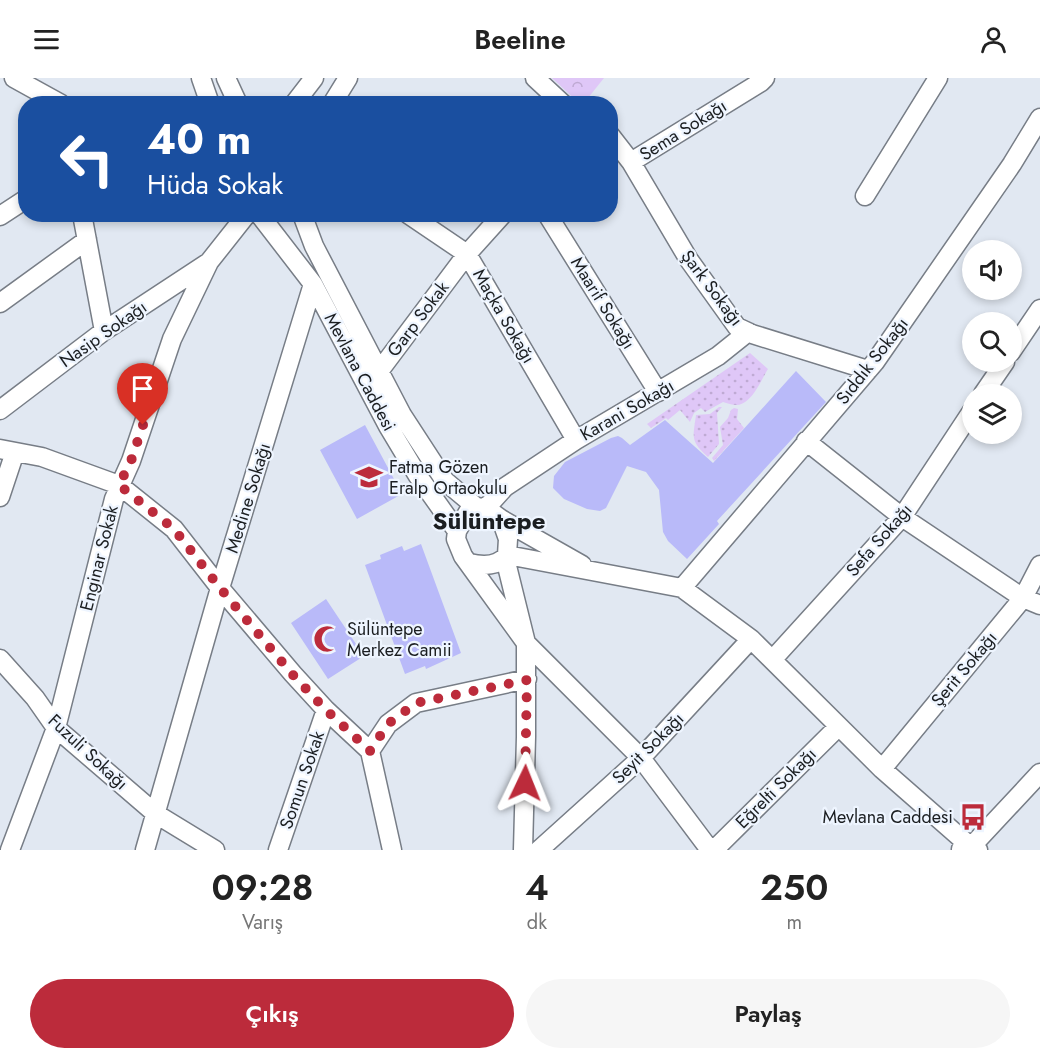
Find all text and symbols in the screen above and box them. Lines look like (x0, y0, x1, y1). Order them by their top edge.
text: Beeline (474, 20, 566, 59)
icon: menu (30, 23, 63, 56)
icon: person (977, 23, 1010, 56)
street label: Sema Sokağı (634, 93, 732, 167)
text: 40 m (147, 109, 251, 170)
icon: left (48, 120, 126, 198)
text: Hüda Sokak (147, 165, 283, 204)
map controls (962, 240, 1022, 444)
button: sound (962, 240, 1022, 300)
street label: Şark Sokağı (675, 245, 749, 331)
street label: Maarif Sokağı (564, 252, 642, 354)
street label: Maçka Sokağı (466, 264, 542, 368)
street label: Garp Sokak (381, 276, 455, 362)
street label: Nasip Sokağı (54, 294, 152, 374)
street label: Mevlana Caddesi (318, 308, 402, 436)
street label: Sıddık Sokağı (830, 312, 914, 410)
button: search (962, 312, 1022, 372)
pin (117, 363, 168, 425)
icon: arrive (126, 372, 159, 405)
street label: Karani Sokağı (575, 373, 679, 447)
button: layers (962, 384, 1022, 444)
street label: Medine Sokağı (219, 440, 277, 556)
place label: Fatma Gözen Eralp Ortaokulu (389, 454, 508, 501)
school or university icon: Fatma Gözen Eralp Ortaokulu (354, 462, 384, 492)
street label: Sefa Sokağı (840, 498, 918, 582)
street label: Enginar Sokak (73, 502, 125, 614)
district label: Sülüntepe (433, 503, 545, 538)
place label: Sülüntepe Merkez Camii (347, 616, 452, 663)
mosque icon: Sülüntepe Merkez Camii (312, 624, 342, 654)
street label: Şerit Sokağı (925, 626, 1003, 712)
street label: Seyit Sokağı (606, 706, 690, 790)
street label: Fuzuli Sokağı (42, 708, 134, 796)
street label: Somun Sokak (273, 727, 331, 833)
street label: Eğrelti Sokağı (730, 742, 822, 834)
position arrow (493, 751, 557, 815)
bus stop icon: Mevlana Caddesi (958, 802, 988, 832)
place label: Mevlana Caddesi (822, 804, 953, 830)
text: 09:28 (212, 861, 313, 913)
text: 4 (525, 861, 549, 913)
text: 250 (760, 861, 828, 913)
text: Varış (242, 908, 283, 937)
text: dk (527, 908, 547, 937)
text: m (787, 908, 802, 937)
button: Çıkış (30, 979, 514, 1048)
button: Paylaş (526, 979, 1010, 1048)

